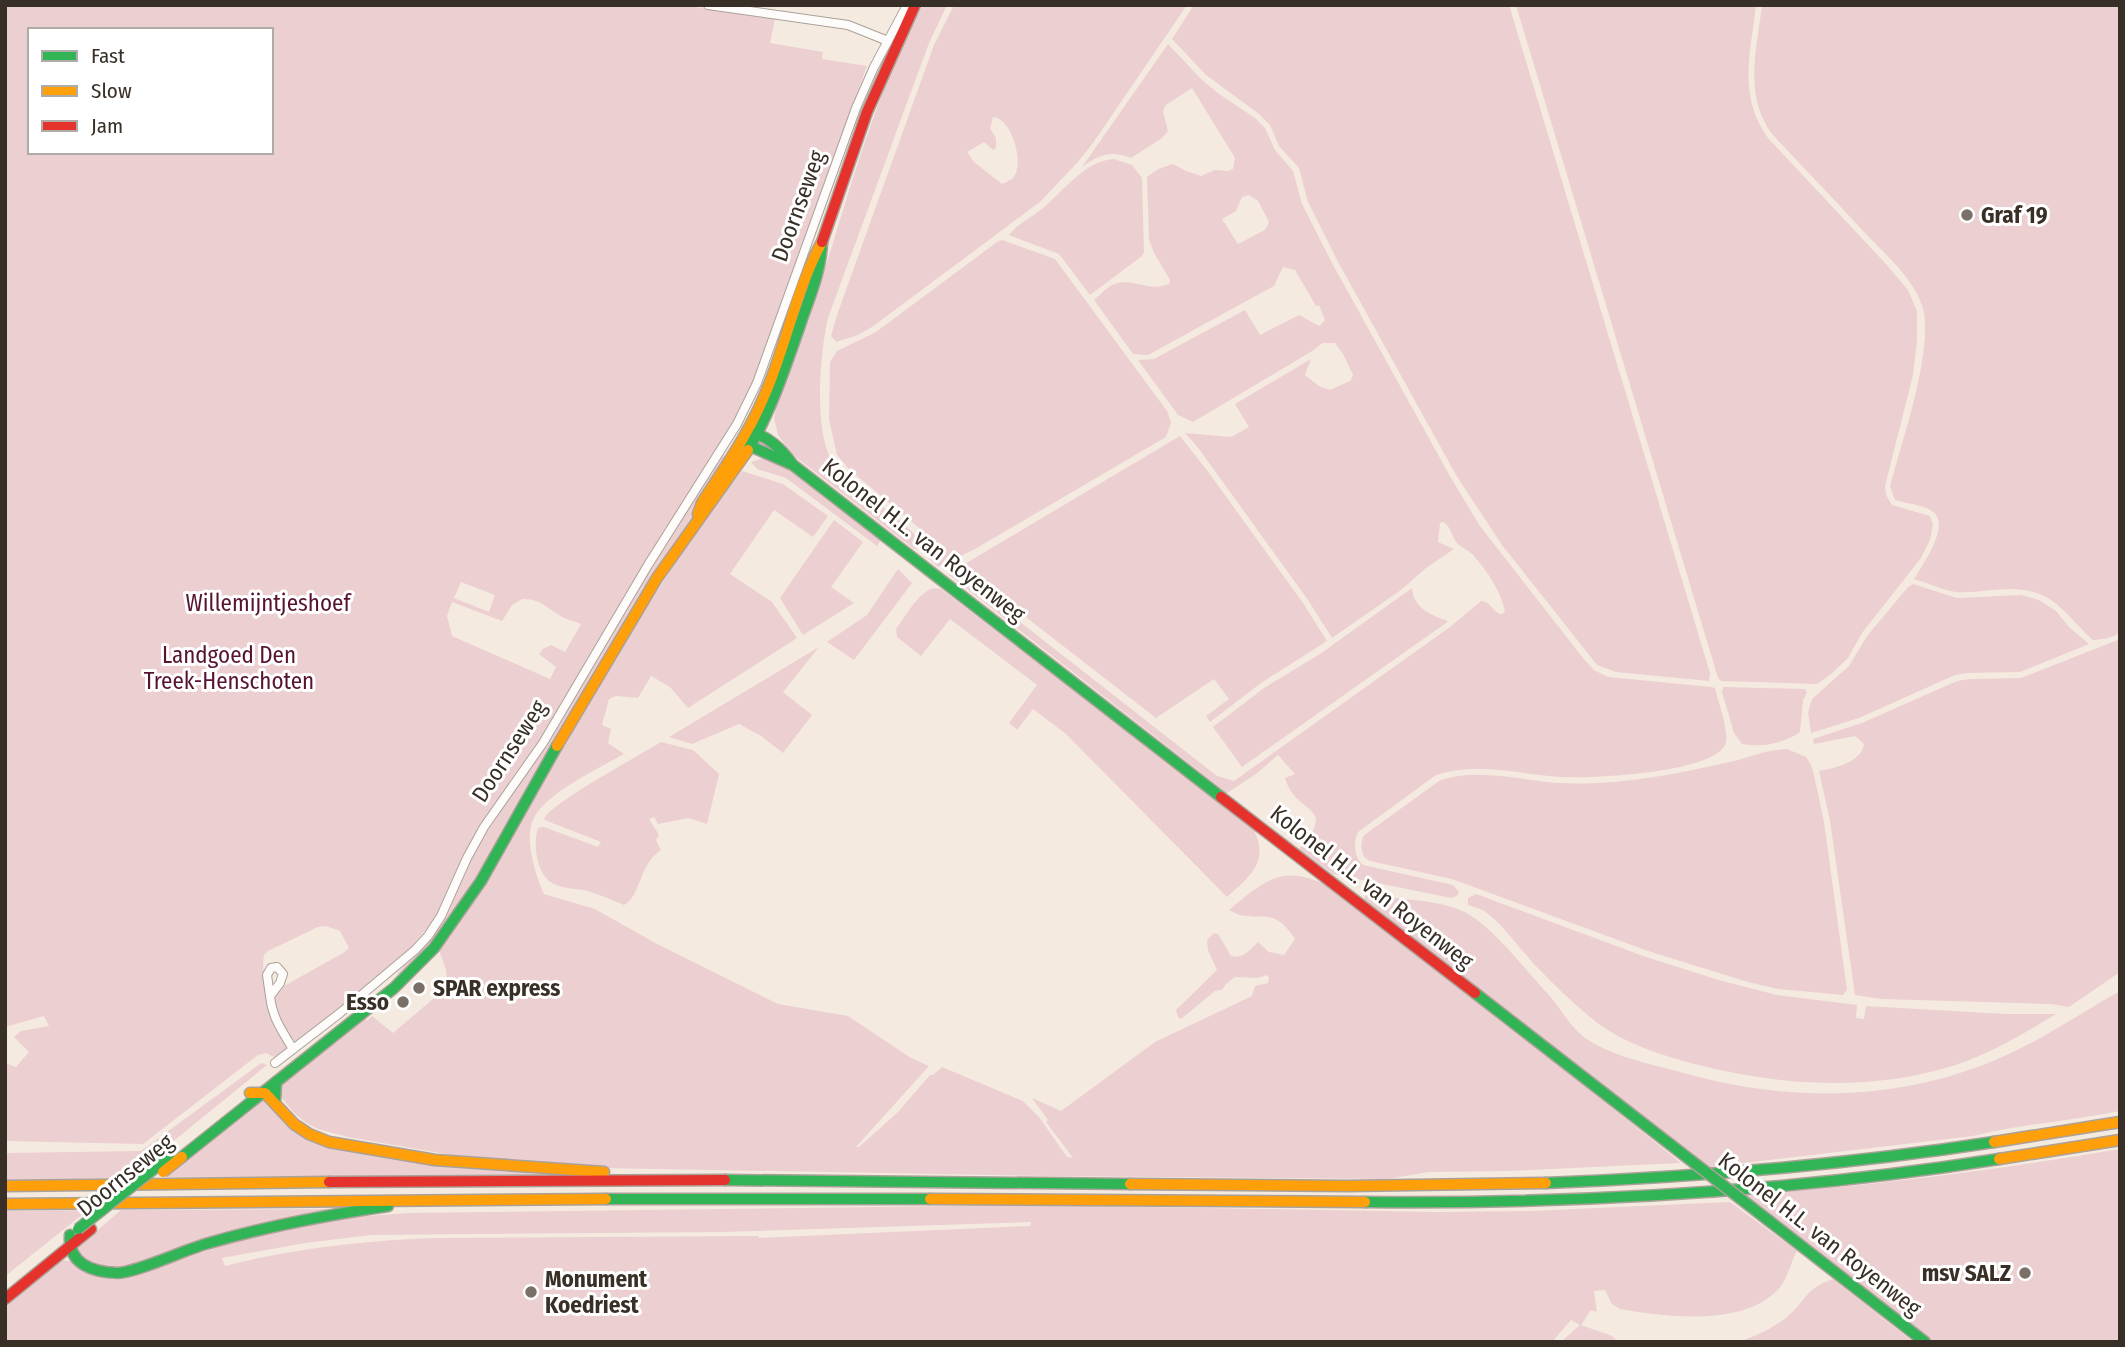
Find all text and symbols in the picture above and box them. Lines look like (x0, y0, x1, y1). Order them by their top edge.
legend (28, 28, 273, 154)
text: Fast (91, 43, 125, 69)
text: Slow (91, 78, 132, 104)
text: Jam (91, 113, 123, 139)
street label: Doornseweg (765, 146, 831, 265)
place label: Graf 19 (1981, 201, 2048, 229)
marker: Graf 19 (1959, 207, 1975, 223)
street label: Kolonel H.L. van Royenweg (817, 452, 1031, 628)
park label: Willemijntjeshoef (186, 589, 352, 617)
park label: Landgoed Den Treek-Henschoten (144, 641, 314, 695)
street label: Doornseweg (466, 695, 552, 807)
street label: Kolonel H.L. van Royenweg (1265, 799, 1479, 975)
place label: SPAR express (433, 974, 560, 1002)
marker: SPAR express (411, 980, 427, 996)
place label: Esso (346, 988, 389, 1016)
marker: Esso (395, 994, 411, 1010)
street label: Doornseweg (71, 1127, 179, 1222)
street label: Kolonel H.L. van Royenweg (1713, 1146, 1927, 1322)
place label: msv SALZ (1922, 1259, 2011, 1287)
place label: Monument Koedriest (545, 1265, 648, 1319)
marker: msv SALZ (2017, 1265, 2033, 1281)
marker: Monument Koedriest (523, 1284, 539, 1300)

